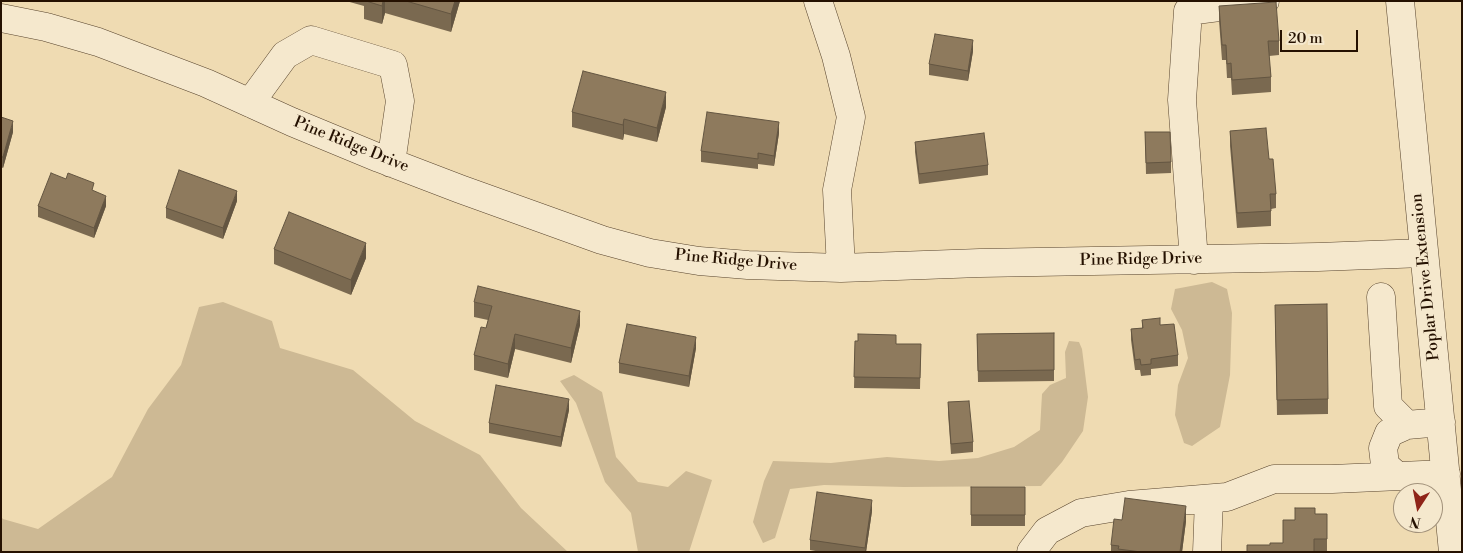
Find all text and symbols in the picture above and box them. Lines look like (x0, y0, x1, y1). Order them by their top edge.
scale bar (1283, 20, 1360, 52)
text: 20 m (1288, 29, 1323, 48)
street label: Pine Ridge Drive (290, 113, 412, 177)
street label: Poplar Drive Extension (1408, 192, 1444, 362)
street label: Pine Ridge Drive (674, 246, 798, 276)
street label: Pine Ridge Drive (1079, 249, 1203, 271)
north arrow (1393, 483, 1443, 533)
text: N (1408, 512, 1422, 532)

